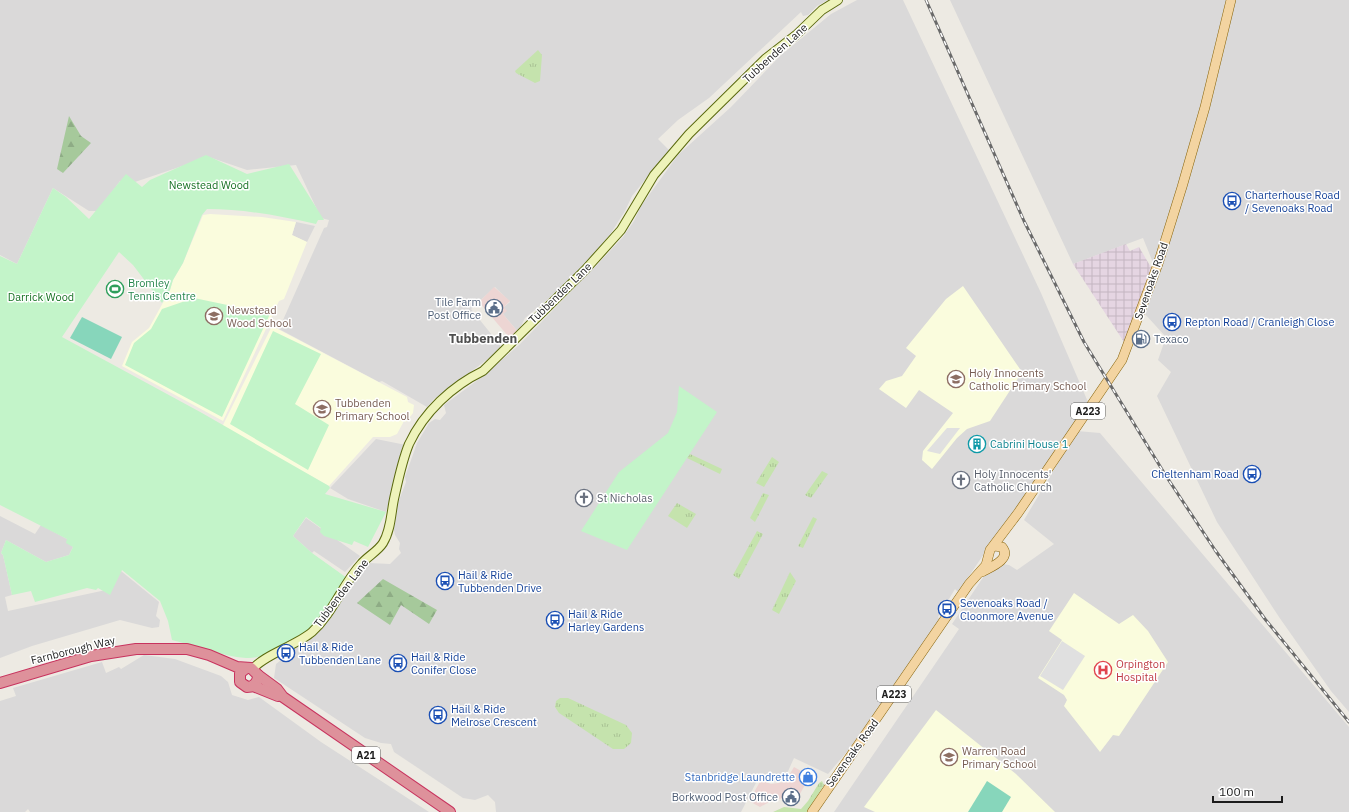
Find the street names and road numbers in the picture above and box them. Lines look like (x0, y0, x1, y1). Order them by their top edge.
street label: Tubbenden Lane (740, 20, 810, 86)
street label: Sevenoaks Road (1131, 240, 1171, 322)
street label: Tubbenden Lane (526, 259, 594, 327)
road number: A223 (1071, 403, 1105, 419)
street label: Tubbenden Lane (311, 556, 371, 630)
street label: Farnborough Way (29, 633, 117, 667)
road number: A223 (877, 686, 911, 702)
street label: Sevenoaks Road (823, 716, 881, 790)
road number: A21 (352, 747, 380, 763)

